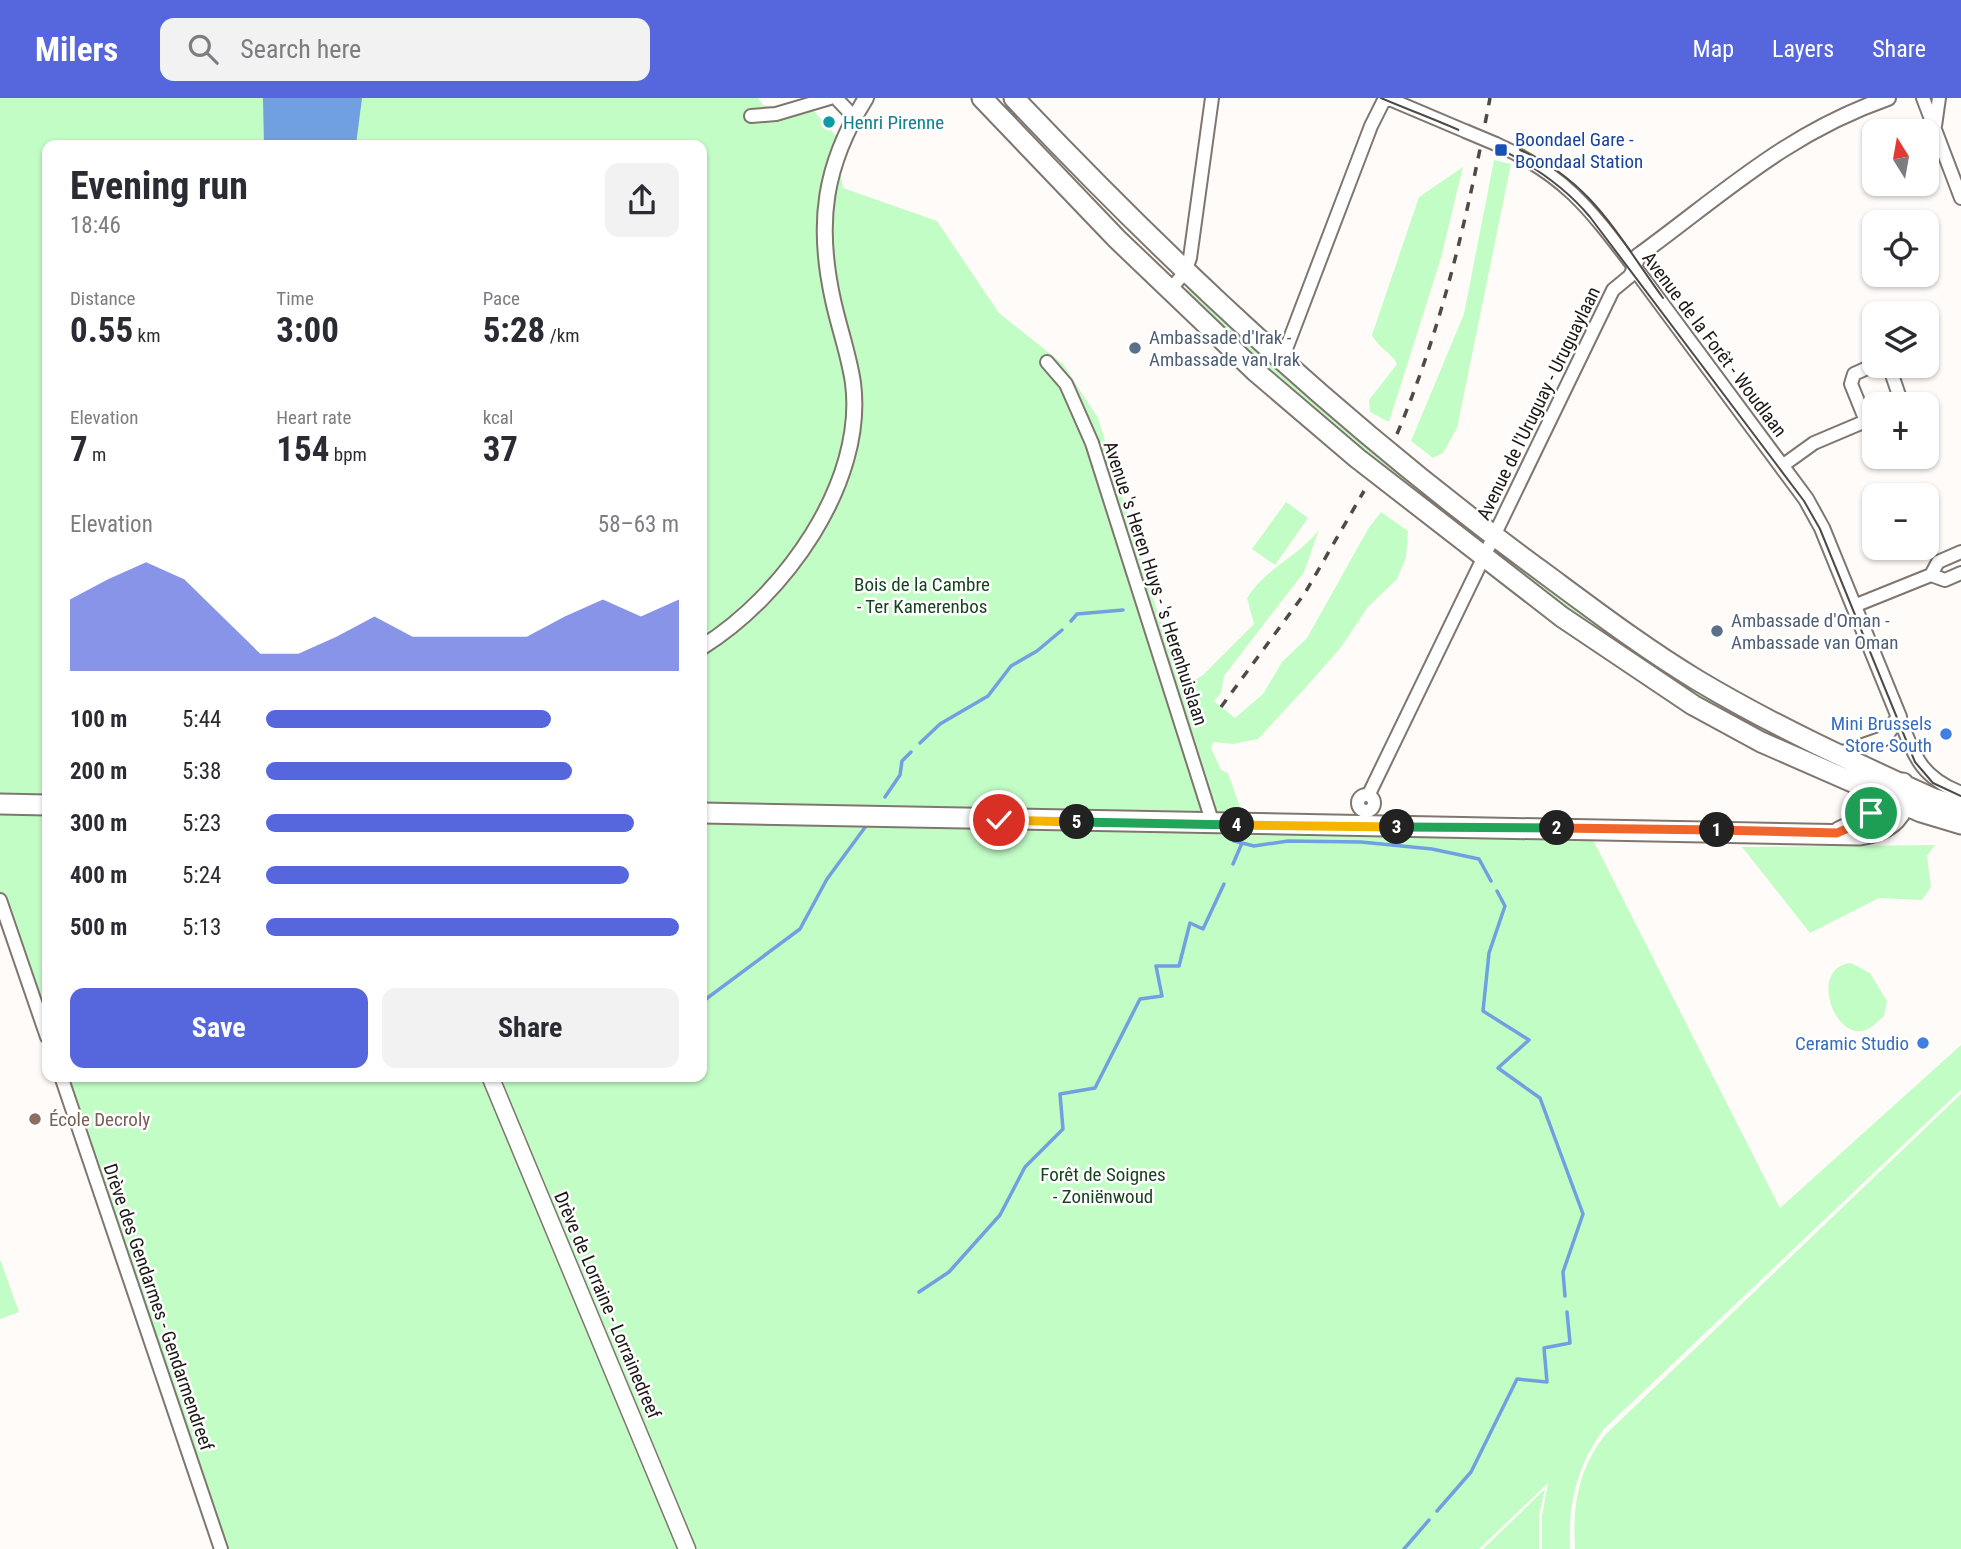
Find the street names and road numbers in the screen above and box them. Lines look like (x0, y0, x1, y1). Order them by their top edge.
street label: Avenue de la Forêt - Woudlaan (1637, 247, 1792, 441)
street label: Avenue de l'Uruguay - Uruguaylaan (1472, 283, 1605, 524)
street label: Avenue 's Heren Huys - 's Herenhuislaan (1099, 438, 1212, 728)
street label: Drève des Gendarmes - Gendarmendreef (99, 1161, 219, 1454)
street label: Drève de Lorraine - Lorrainedreef (549, 1188, 666, 1422)

